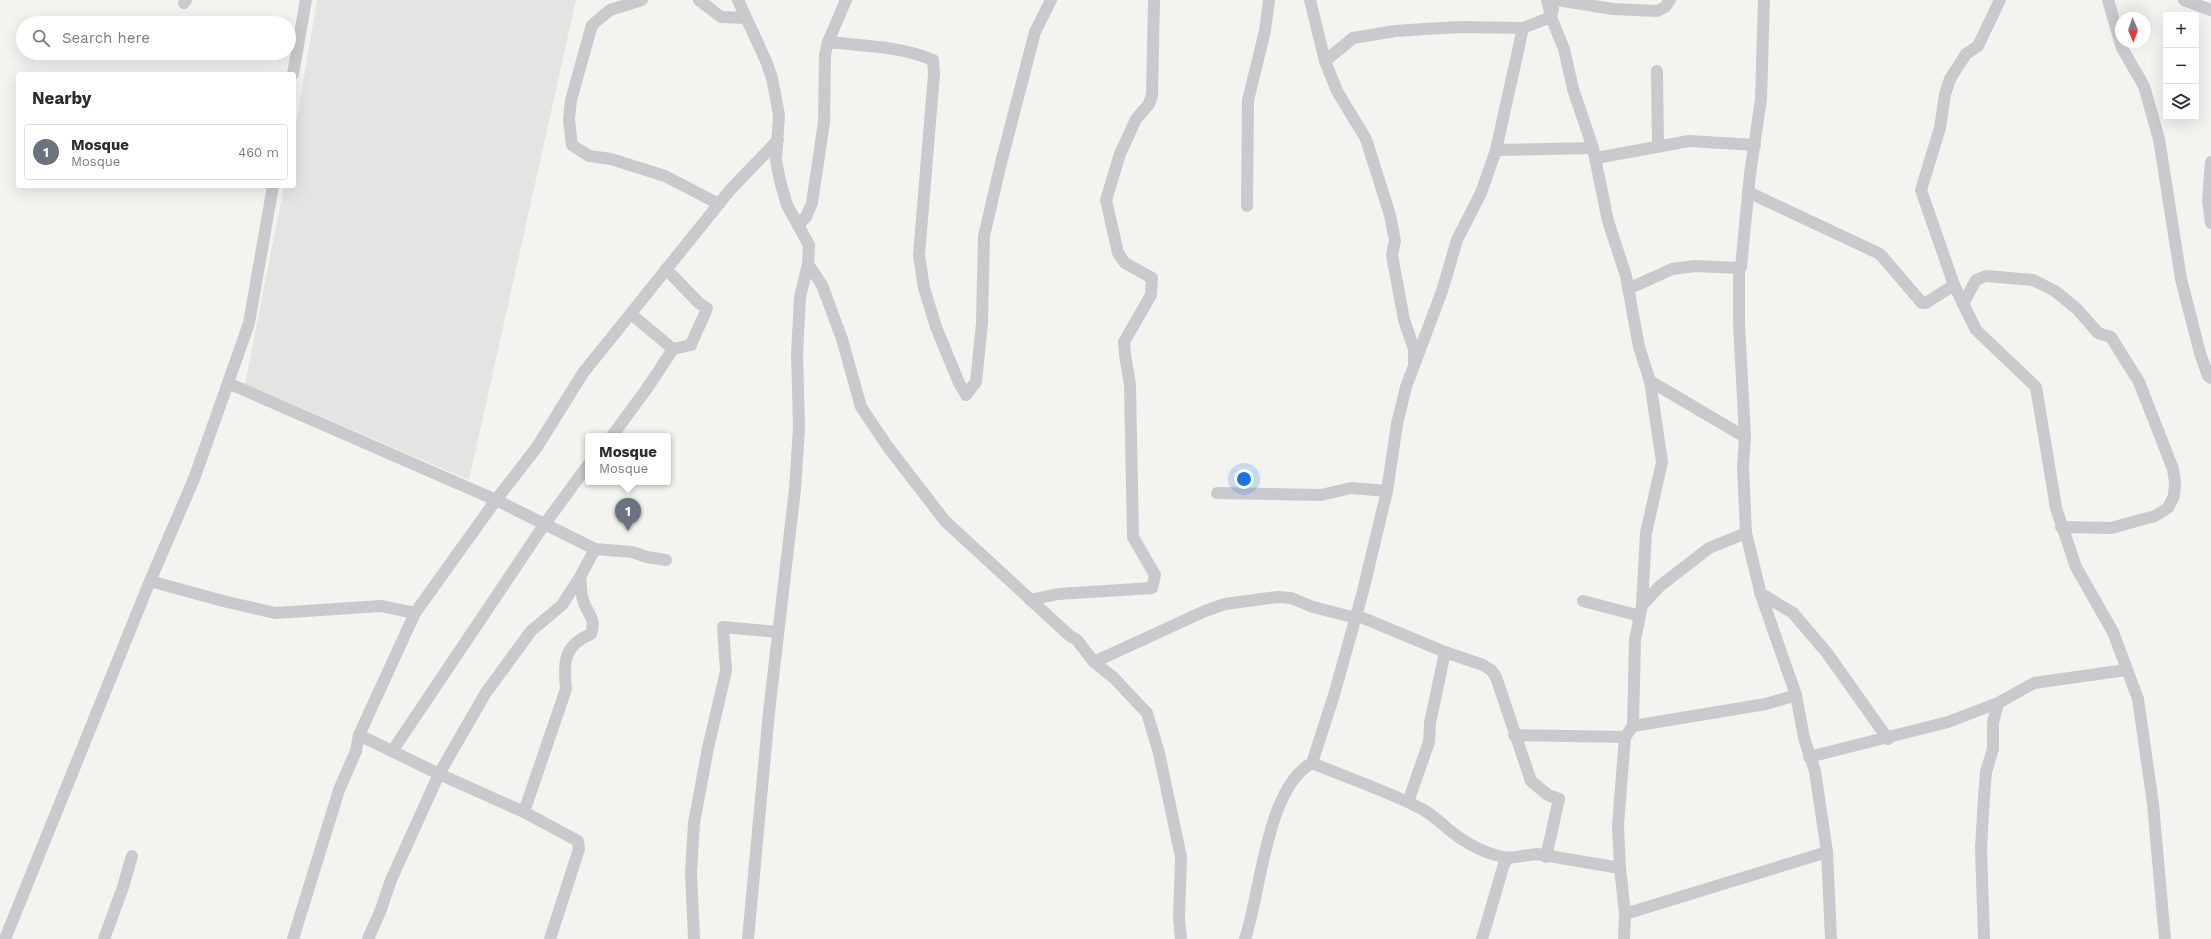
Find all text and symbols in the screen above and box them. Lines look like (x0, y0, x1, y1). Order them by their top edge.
north arrow (2115, 12, 2151, 48)
map controls (2163, 12, 2199, 120)
button: + (2163, 12, 2199, 48)
search box (16, 16, 296, 60)
icon: search (30, 27, 52, 49)
text: Search here (62, 29, 150, 47)
button: − (2163, 48, 2199, 84)
button: layers (2163, 84, 2199, 120)
text: Nearby (32, 88, 91, 108)
text: Mosque (71, 136, 129, 154)
text: 1 (43, 145, 49, 160)
text: 460 m (238, 145, 279, 160)
text: Mosque (71, 154, 120, 169)
popup (585, 433, 671, 485)
text: Mosque (599, 443, 657, 461)
text: Mosque (599, 461, 648, 476)
your location (1234, 469, 1254, 489)
pin: 1 (615, 498, 641, 531)

